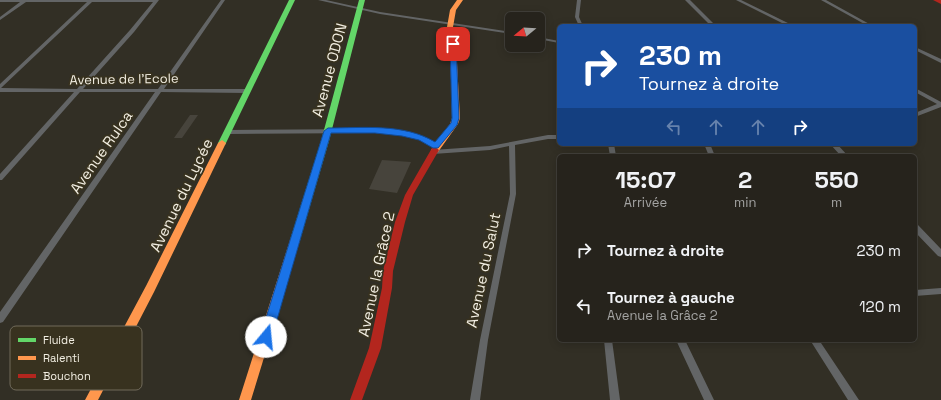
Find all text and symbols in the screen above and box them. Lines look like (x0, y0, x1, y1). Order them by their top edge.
north arrow (505, 12, 545, 52)
map controls (505, 12, 545, 52)
street label: Avenue ODON (307, 21, 351, 119)
pin (436, 27, 470, 61)
icon: arrive (442, 33, 464, 55)
text: 230 m (639, 37, 722, 73)
icon: right (573, 40, 625, 92)
street label: Avenue de l'Ecole (69, 70, 179, 88)
text: Tournez à droite (639, 72, 779, 95)
street label: Avenue Rulca (65, 107, 137, 197)
icon: left (663, 116, 685, 138)
icon: ahead (705, 116, 727, 138)
icon: ahead (747, 116, 769, 138)
icon: right (789, 116, 811, 138)
street label: Avenue du Lycée (145, 135, 217, 255)
text: 15:07 (615, 164, 676, 195)
text: 2 (738, 164, 752, 195)
text: 550 (815, 164, 859, 195)
text: Arrivée (624, 194, 667, 211)
text: min (734, 194, 756, 211)
text: m (831, 194, 842, 211)
street label: Avenue la Grâce 2 (353, 210, 399, 338)
street label: Avenue du Salut (462, 211, 504, 329)
icon: right (573, 239, 595, 261)
text: Tournez à droite (607, 241, 724, 260)
text: 230 m (857, 241, 901, 260)
text: Tournez à gauche (607, 288, 735, 307)
icon: left (573, 295, 595, 317)
text: 120 m (859, 297, 901, 316)
text: Avenue la Grâce 2 (607, 307, 717, 324)
position arrow (245, 316, 287, 358)
legend (10, 326, 142, 390)
text: Fluide (43, 333, 75, 347)
text: Ralenti (43, 351, 80, 365)
text: Bouchon (43, 369, 91, 383)

